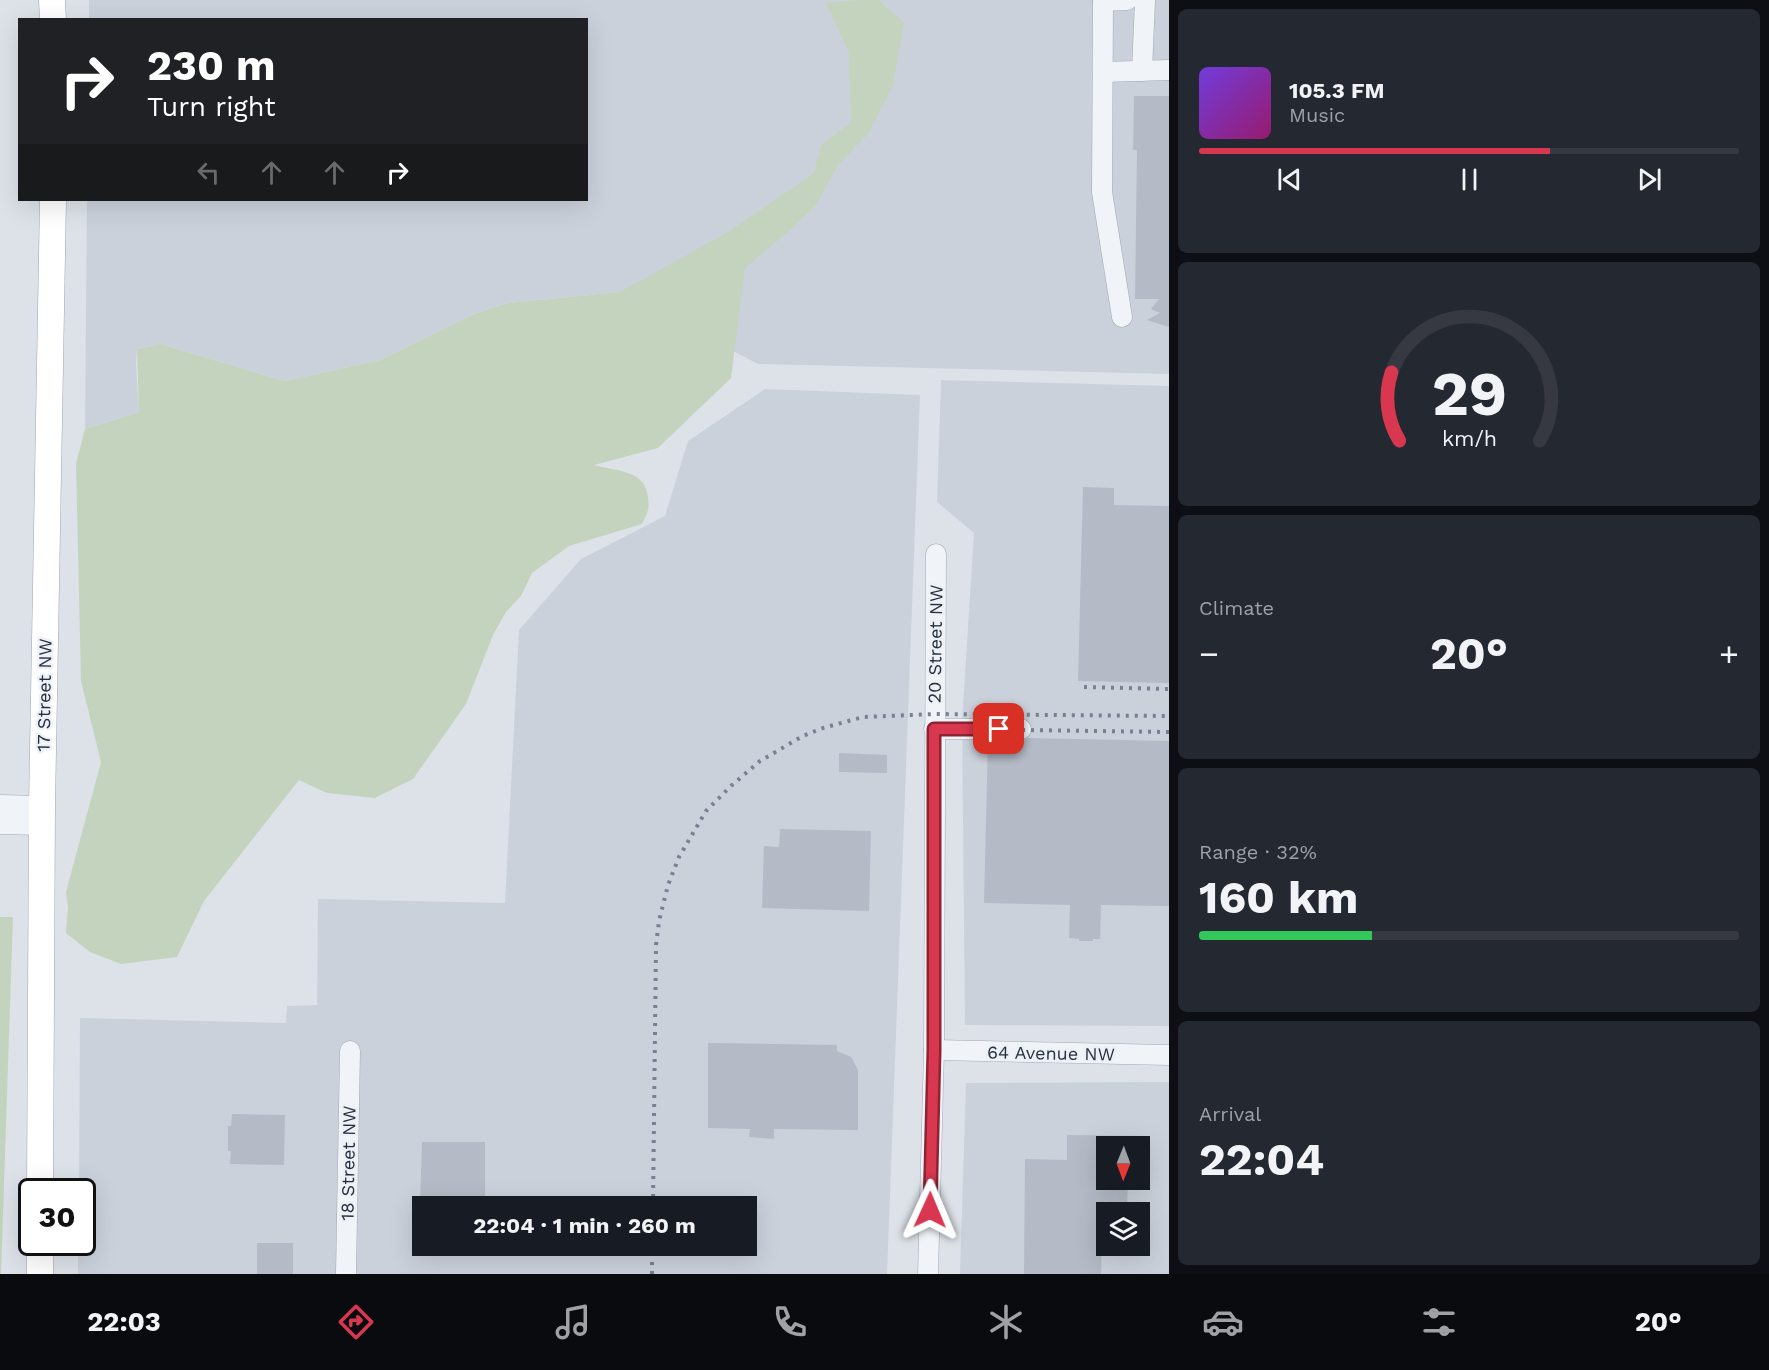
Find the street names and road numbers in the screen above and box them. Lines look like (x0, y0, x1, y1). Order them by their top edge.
street label: 20 Street NW (923, 584, 947, 704)
street label: 17 Street NW (33, 638, 55, 752)
street label: 64 Avenue NW (987, 1041, 1115, 1065)
street label: 18 Street NW (336, 1105, 360, 1221)

